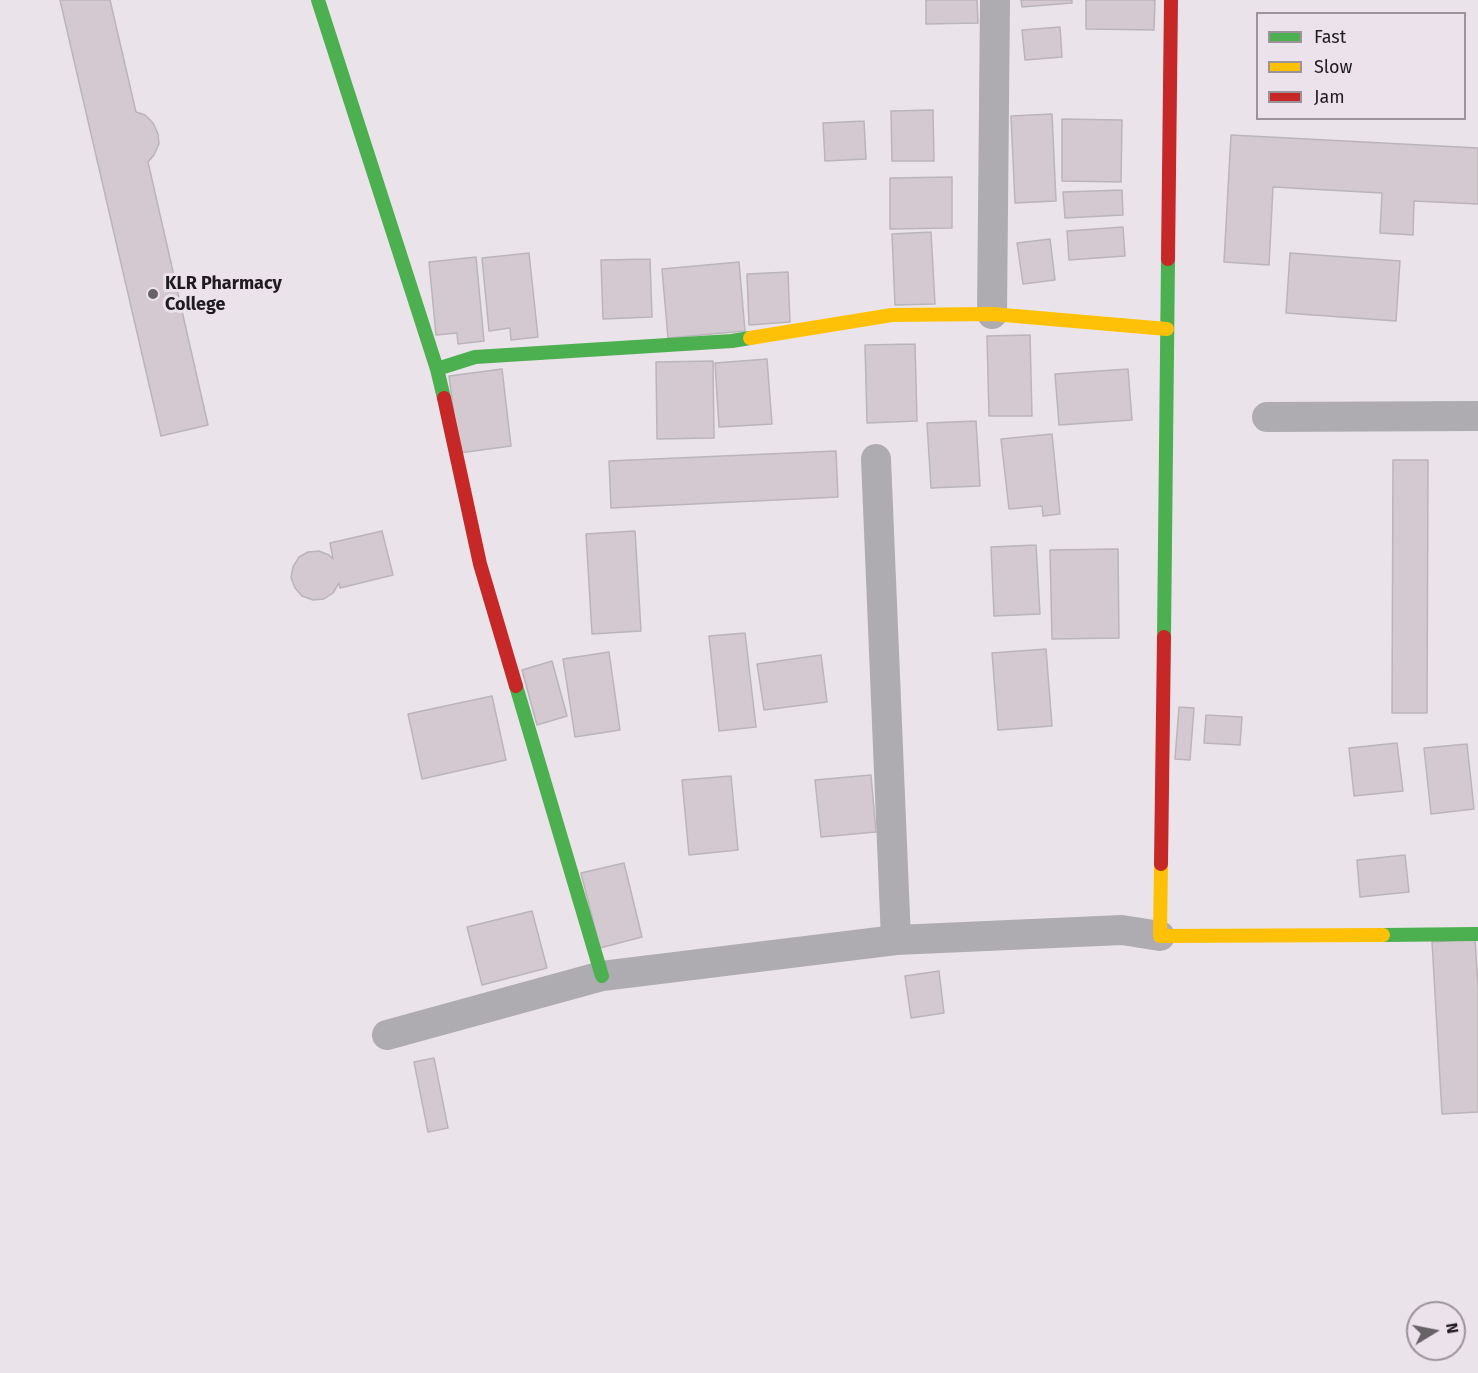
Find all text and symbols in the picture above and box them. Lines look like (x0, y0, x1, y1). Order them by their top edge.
legend (1256, 12, 1466, 120)
text: Fast (1314, 26, 1346, 48)
text: Slow (1314, 56, 1352, 78)
text: Jam (1314, 86, 1345, 108)
place label: KLR Pharmacy College (165, 273, 282, 316)
marker: KLR Pharmacy College (146, 287, 160, 301)
north arrow (1406, 1301, 1466, 1361)
text: N (1442, 1321, 1463, 1335)

